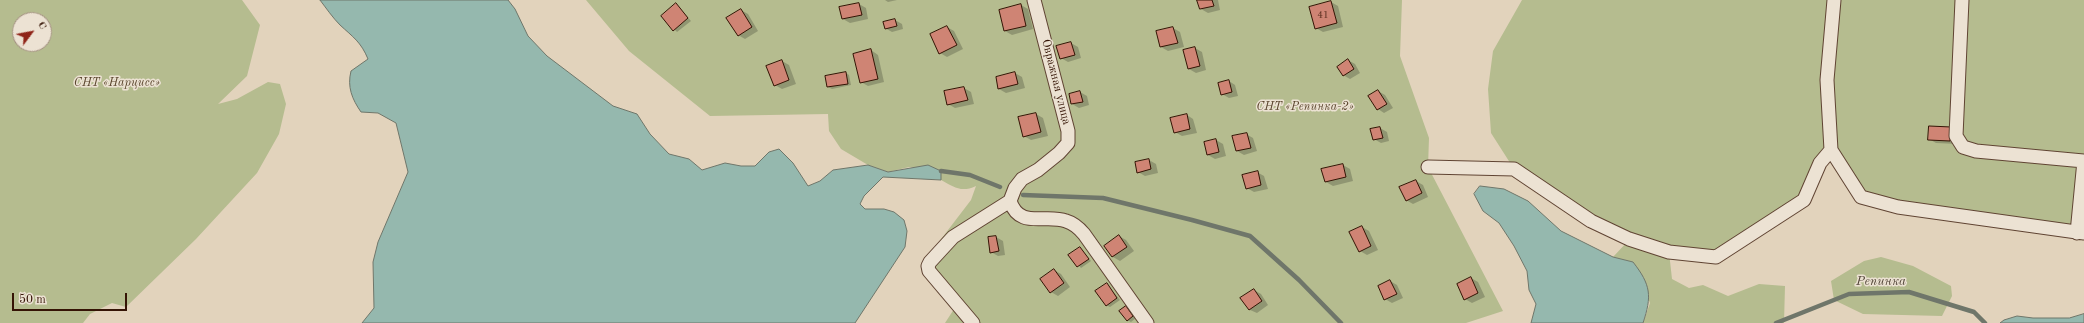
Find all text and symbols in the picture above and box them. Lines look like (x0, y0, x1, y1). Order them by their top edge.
house number: 41 (1317, 9, 1329, 21)
north arrow (12, 12, 52, 52)
text: С (35, 20, 48, 32)
street label: Овражная улица (1038, 38, 1074, 126)
park label: СНТ «Нарцисс» (74, 76, 160, 90)
park label: СНТ «Репинка-2» (1256, 100, 1354, 114)
water label: Репинка (1856, 274, 1906, 290)
scale bar (14, 285, 129, 311)
text: 50 m (19, 294, 46, 306)

